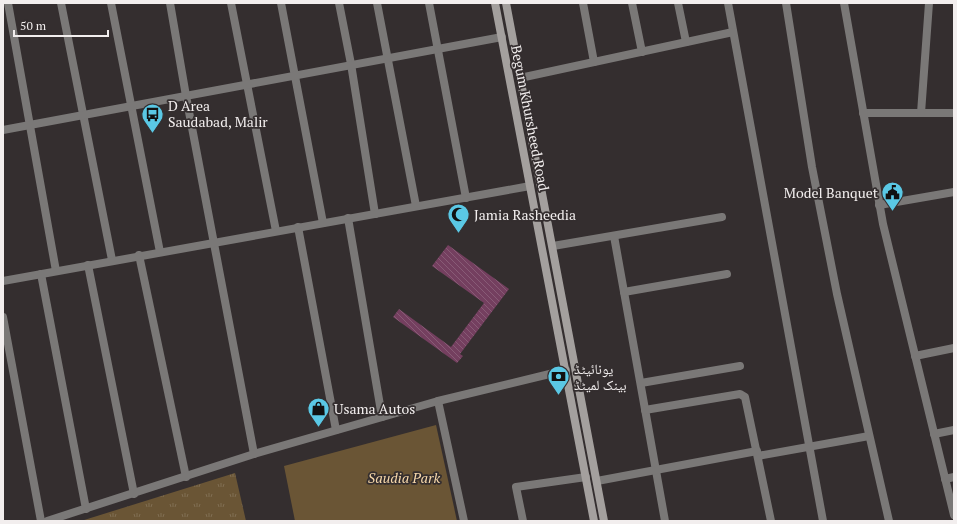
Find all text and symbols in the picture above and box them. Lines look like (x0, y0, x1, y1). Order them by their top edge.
scale bar (14, 12, 108, 38)
text: 50 m (20, 18, 47, 33)
street label: Begum Khursheed Road (507, 43, 554, 193)
place label: D Area Saudabad, Malir (168, 96, 268, 131)
bus stop icon: D Area Saudabad, Malir (140, 101, 166, 134)
public building icon: Model Banquet (880, 180, 906, 213)
place label: Model Banquet (784, 183, 879, 202)
mosque icon: Jamia Rasheedia (446, 202, 472, 235)
place label: Jamia Rasheedia (474, 205, 576, 224)
place label: یونائیٹڈ بینک لمیٹڈ (574, 359, 627, 394)
bank icon: یونائیٹڈ بینک لمیٹڈ (545, 364, 571, 397)
shop icon: Usama Autos (305, 396, 331, 429)
place label: Usama Autos (334, 399, 415, 418)
park label: Saudia Park (368, 468, 440, 487)

